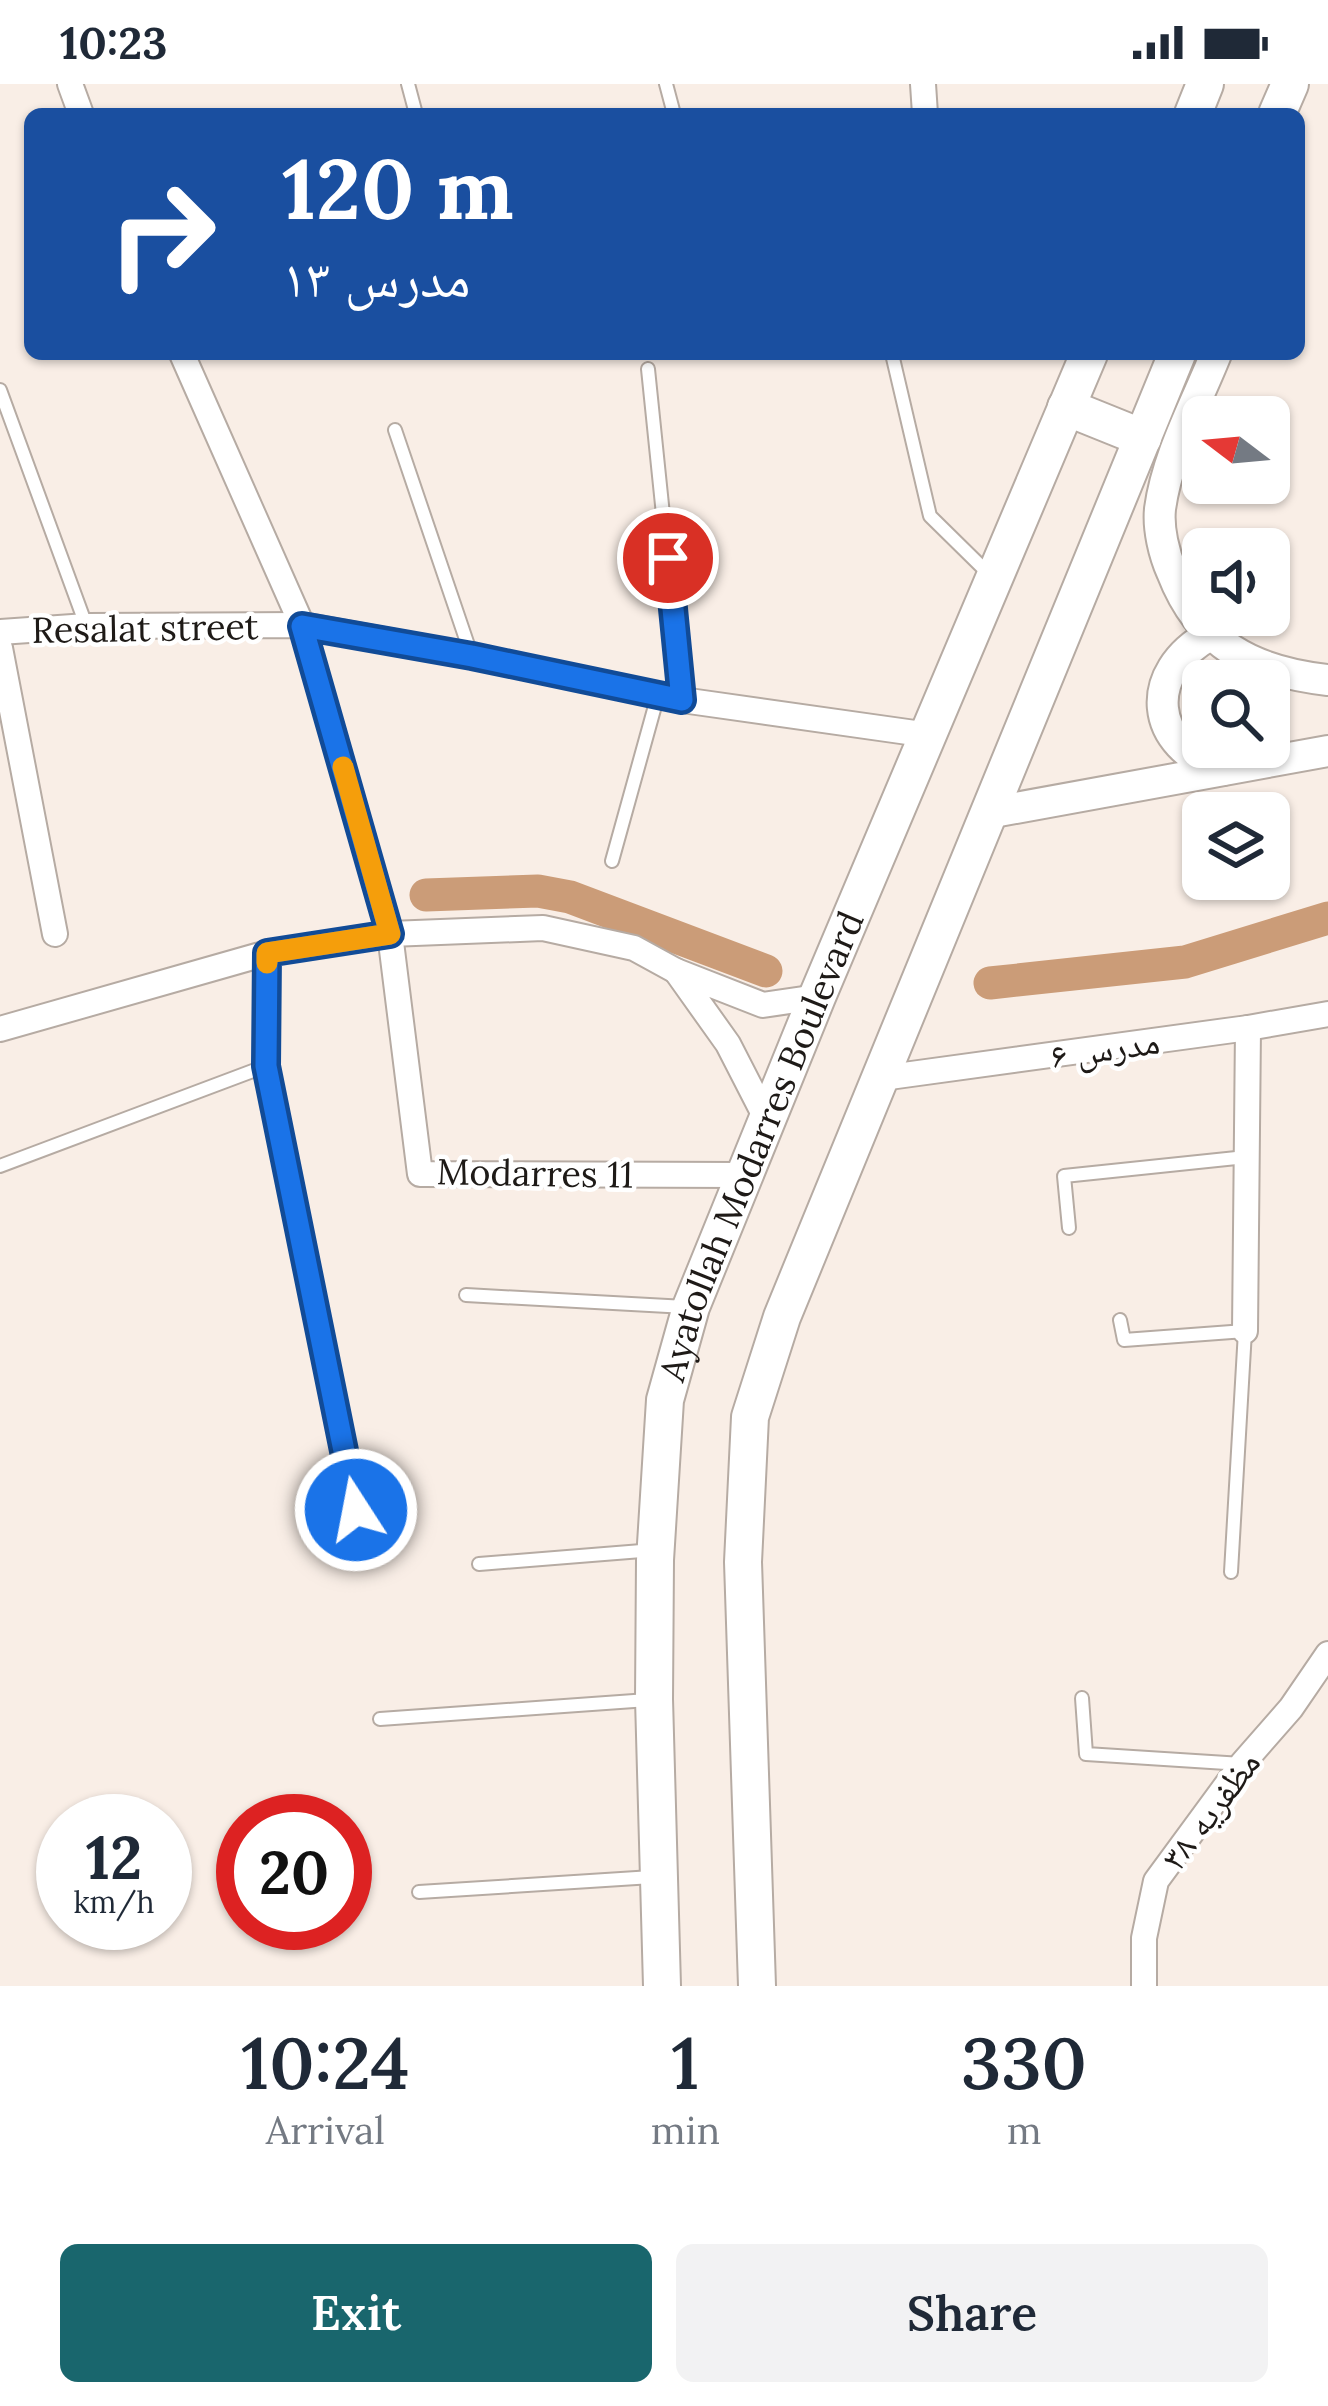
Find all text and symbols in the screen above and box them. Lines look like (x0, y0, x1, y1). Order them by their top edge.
text: 10:23 (60, 14, 167, 71)
text: 120 m (282, 134, 514, 242)
icon: right (84, 156, 240, 312)
text: مدرس ۱۳ (282, 243, 470, 312)
north arrow (1182, 396, 1290, 504)
map controls (1182, 396, 1290, 900)
pin (617, 507, 719, 609)
icon: arrive (635, 525, 701, 591)
button: sound (1182, 528, 1290, 636)
street label: Resalat street (31, 603, 259, 653)
button: search (1182, 660, 1290, 768)
button: layers (1182, 792, 1290, 900)
street label: Ayatollah Modarres Boulevard (648, 904, 874, 1387)
street label: مدرس ۶ (1048, 1018, 1162, 1078)
street label: Modarres 11 (436, 1148, 634, 1198)
position arrow (293, 1447, 419, 1573)
street label: مظفریه ۳۸ (1150, 1741, 1270, 1879)
speed limit sign: 20 (216, 1794, 372, 1950)
text: 12 (86, 1819, 142, 1895)
text: km/h (73, 1883, 155, 1921)
text: 10:24 (241, 2017, 410, 2109)
text: 1 (671, 2017, 700, 2109)
text: 330 (961, 2017, 1087, 2109)
text: Arrival (266, 2105, 385, 2155)
text: min (651, 2105, 720, 2155)
text: m (1007, 2105, 1042, 2155)
button: Exit (60, 2244, 652, 2382)
button: Share (676, 2244, 1268, 2382)

